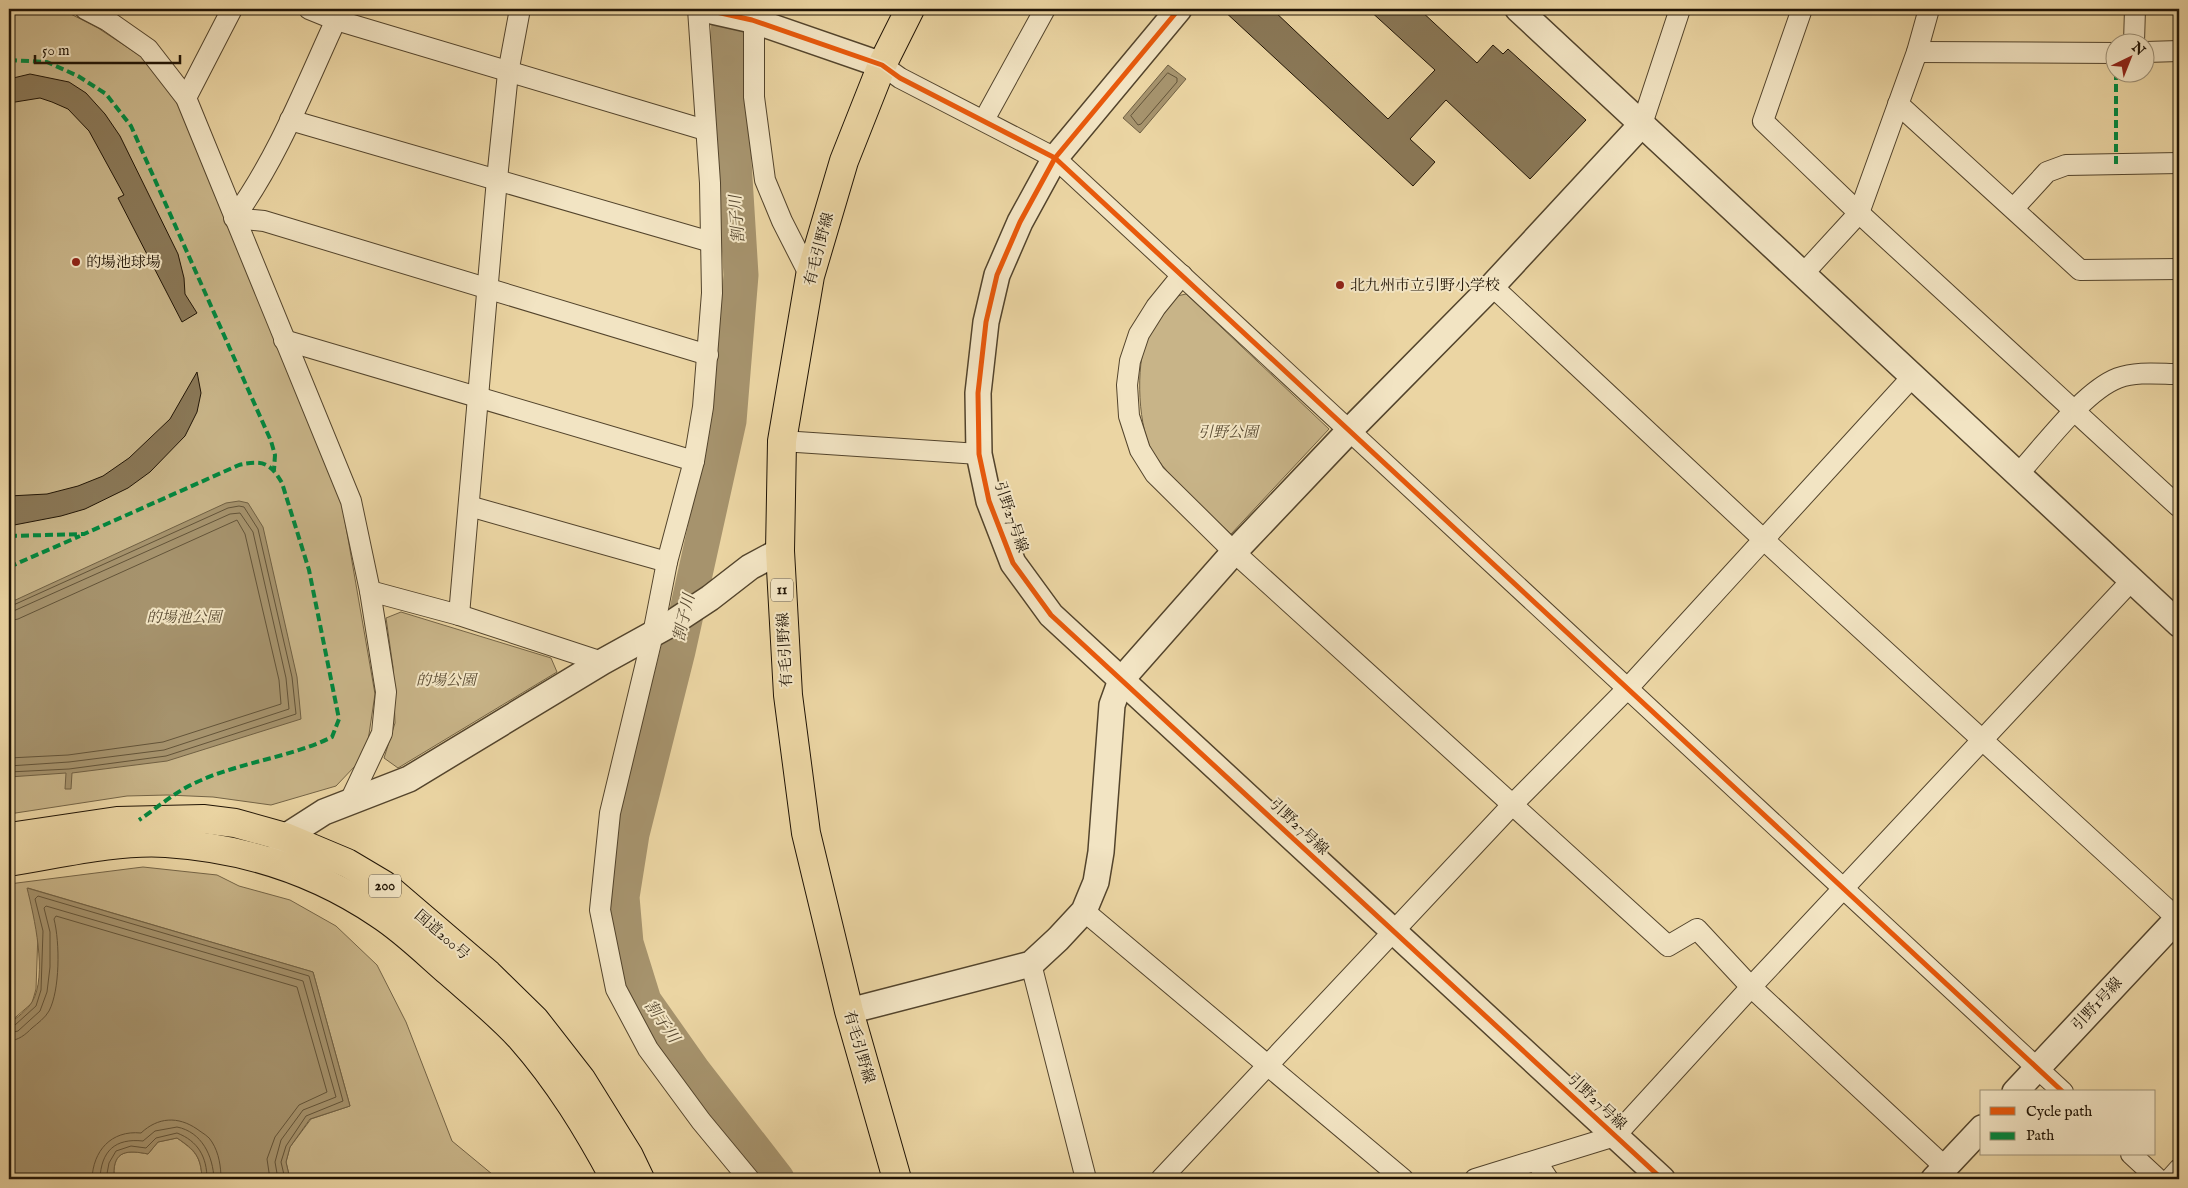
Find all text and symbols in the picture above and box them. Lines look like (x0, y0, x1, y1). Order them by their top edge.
scale bar (35, 32, 180, 64)
north arrow (2106, 32, 2156, 82)
text: N (2127, 38, 2149, 60)
text: 50 m (42, 41, 70, 60)
water label: 割子川 (726, 192, 750, 244)
street label: 有毛引野線 (800, 210, 838, 288)
place label: 的場池球場 (86, 253, 161, 272)
marker: 的場池球場 (70, 256, 82, 268)
place label: 北九州市立引野小学校 (1350, 276, 1500, 295)
marker: 北九州市立引野小学校 (1334, 279, 1346, 291)
park label: 引野公園 (1198, 423, 1261, 442)
street label: 引野27号線 (990, 479, 1032, 555)
road number: 11 (771, 578, 793, 602)
water label: 割子川 (670, 590, 701, 644)
park label: 的場池公園 (146, 608, 224, 627)
street label: 有毛引野線 (774, 612, 796, 688)
park label: 的場公園 (416, 671, 479, 690)
street label: 引野27号線 (1266, 795, 1332, 859)
road number: 200 (369, 874, 401, 898)
street label: 国道200号 (411, 906, 473, 964)
street label: 引野1号線 (2068, 974, 2126, 1034)
water label: 割子川 (639, 997, 684, 1049)
street label: 有毛引野線 (840, 1008, 878, 1086)
street label: 引野27号線 (1564, 1070, 1630, 1134)
legend (1980, 1090, 2156, 1156)
text: Cycle path (2026, 1102, 2092, 1121)
text: Path (2026, 1126, 2054, 1145)

